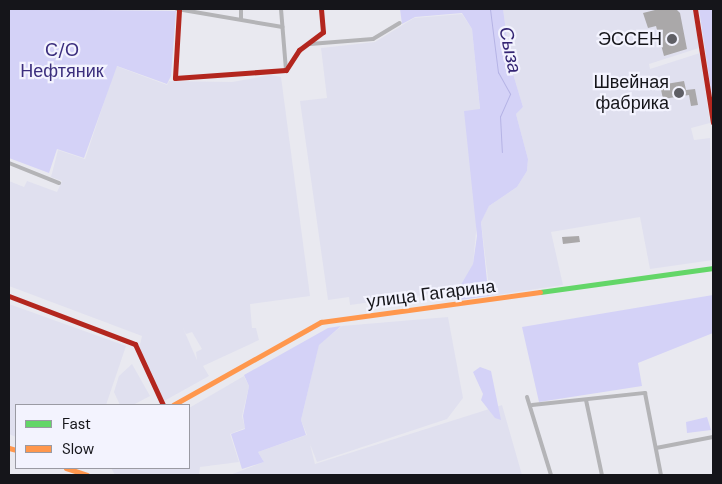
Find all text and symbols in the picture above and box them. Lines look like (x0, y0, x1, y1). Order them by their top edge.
water label: Сыза (494, 25, 526, 75)
place label: ЭССЕН (598, 28, 662, 50)
marker: ЭССЕН (666, 33, 678, 45)
park label: С/О Нефтяник (20, 40, 104, 82)
place label: Швейная фабрика (593, 72, 669, 115)
marker: Швейная фабрика (673, 87, 685, 99)
street label: улица Гагарина (366, 275, 496, 313)
legend (15, 404, 190, 469)
text: Fast (62, 414, 91, 434)
text: Slow (62, 439, 94, 459)

